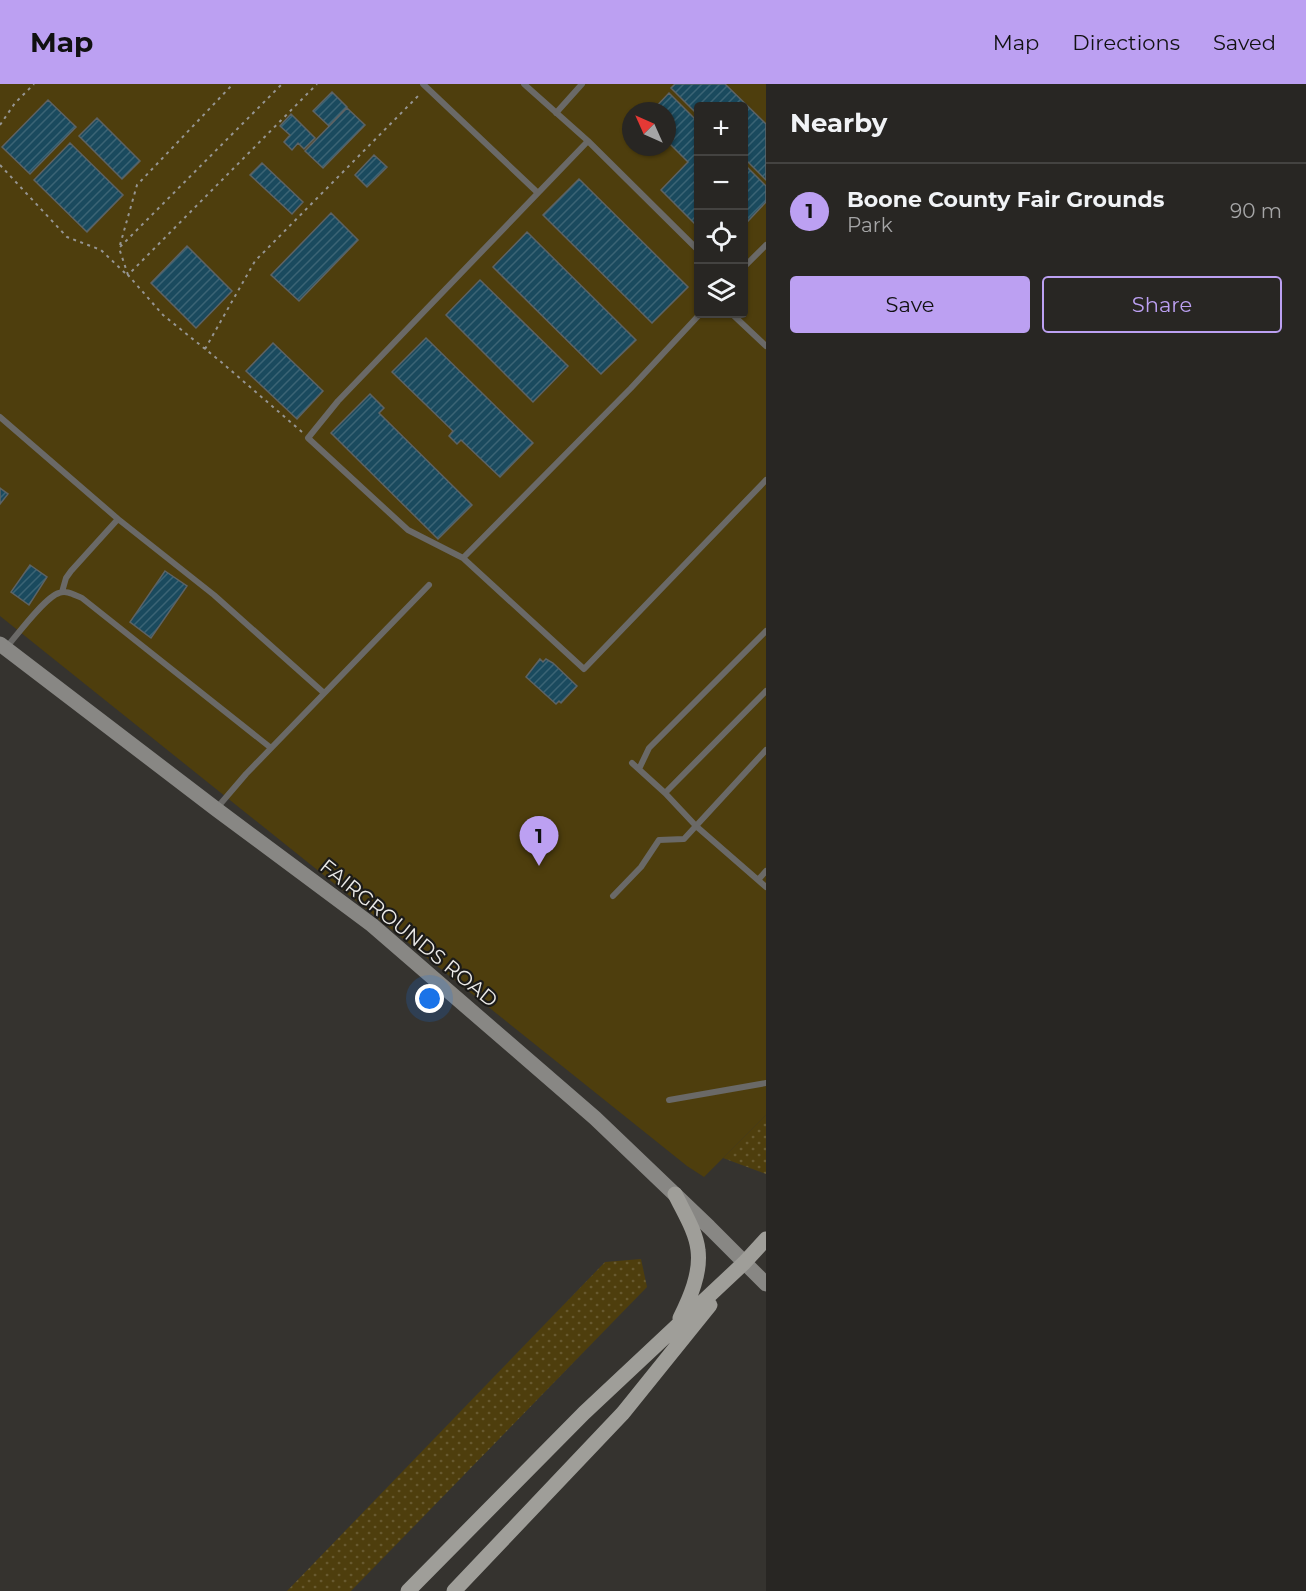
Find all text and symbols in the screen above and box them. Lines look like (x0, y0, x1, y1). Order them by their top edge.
text: Map (30, 25, 93, 59)
text: Map (993, 30, 1039, 55)
text: Directions (1072, 30, 1180, 55)
text: Saved (1213, 30, 1276, 55)
north arrow (622, 102, 676, 156)
map controls (694, 102, 748, 318)
button: + (694, 102, 748, 156)
text: Nearby (790, 107, 887, 139)
button: − (694, 156, 748, 210)
text: Boone County Fair Grounds (847, 186, 1164, 213)
text: 1 (806, 199, 813, 223)
text: 90 m (1230, 199, 1282, 223)
button: locate (694, 210, 748, 264)
text: Park (847, 213, 893, 237)
button: layers (694, 264, 748, 318)
button: Save (790, 276, 1030, 333)
button: Share (1042, 276, 1282, 333)
pin: 1 (520, 816, 558, 866)
street label: FAIRGROUNDS ROAD (315, 854, 503, 1012)
your location (415, 984, 444, 1013)

